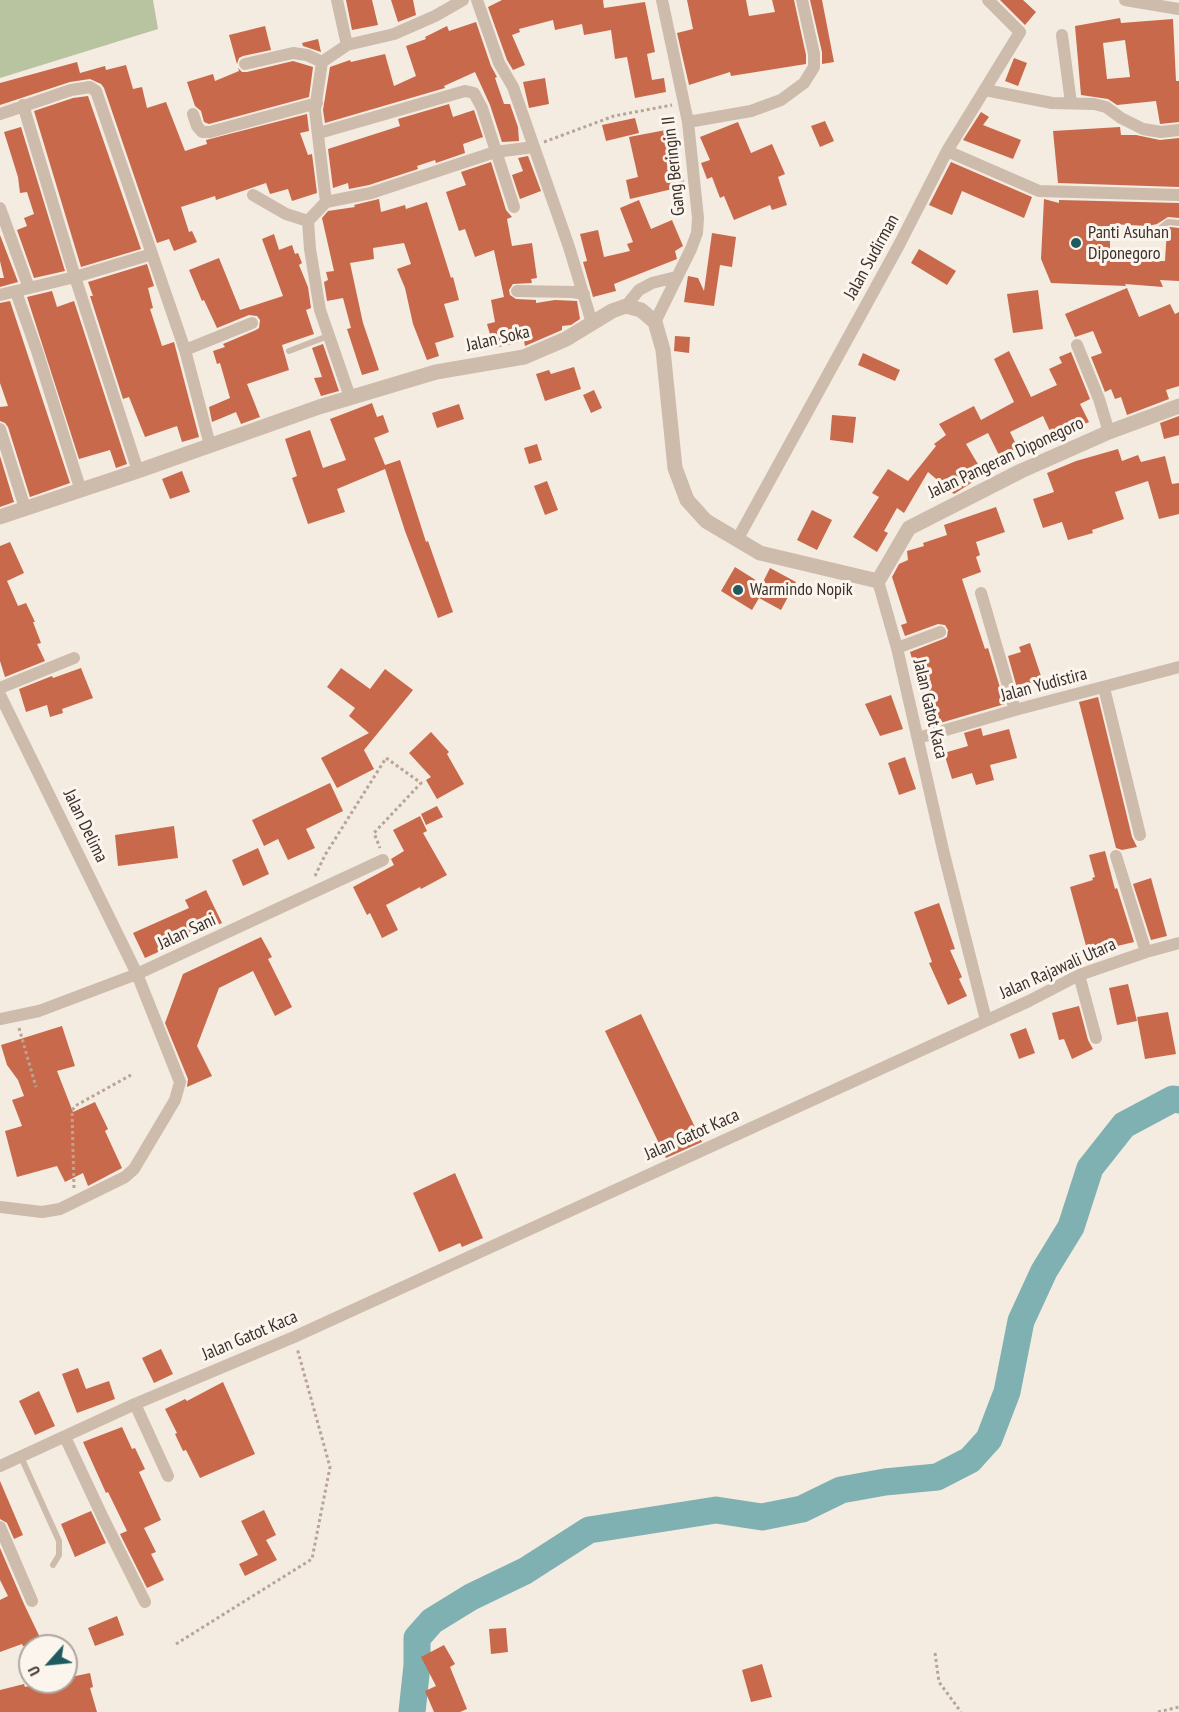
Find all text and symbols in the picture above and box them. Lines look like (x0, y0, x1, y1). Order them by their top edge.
street label: Gang Beringin II (658, 115, 690, 217)
street label: Jalan Sudirman (840, 211, 904, 303)
place label: Panti Asuhan Diponegoro (1088, 222, 1169, 264)
marker: Panti Asuhan Diponegoro (1069, 236, 1083, 250)
street label: Jalan Soka (464, 321, 532, 357)
street label: Jalan Pangeran Diponegoro (925, 413, 1087, 503)
place label: Warmindo Nopik (750, 579, 853, 601)
marker: Warmindo Nopik (731, 583, 745, 597)
street label: Jalan Gatot Kaca (908, 657, 952, 761)
street label: Jalan Yudistira (999, 663, 1089, 707)
street label: Jalan Delima (58, 786, 112, 866)
street label: Jalan Sani (155, 909, 219, 955)
street label: Jalan Rajawali Utara (997, 934, 1119, 1004)
street label: Jalan Gatot Kaca (641, 1105, 743, 1165)
street label: Jalan Gatot Kaca (199, 1306, 301, 1366)
north arrow (18, 1634, 78, 1694)
text: U (23, 1663, 45, 1679)

